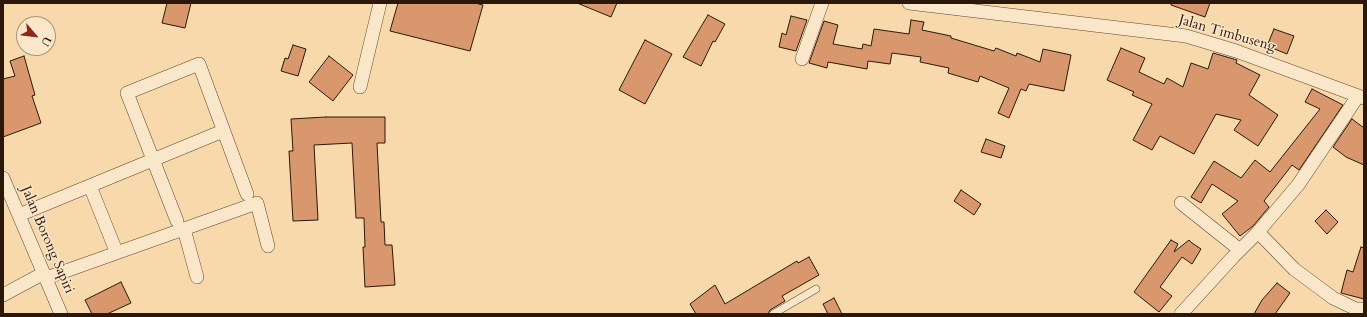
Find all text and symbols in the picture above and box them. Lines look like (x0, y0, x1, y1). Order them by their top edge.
street label: Jalan Timbuseng (1177, 12, 1277, 56)
north arrow (16, 16, 56, 56)
text: U (37, 34, 55, 49)
street label: Jalan Borong Sapiri (17, 184, 77, 296)

